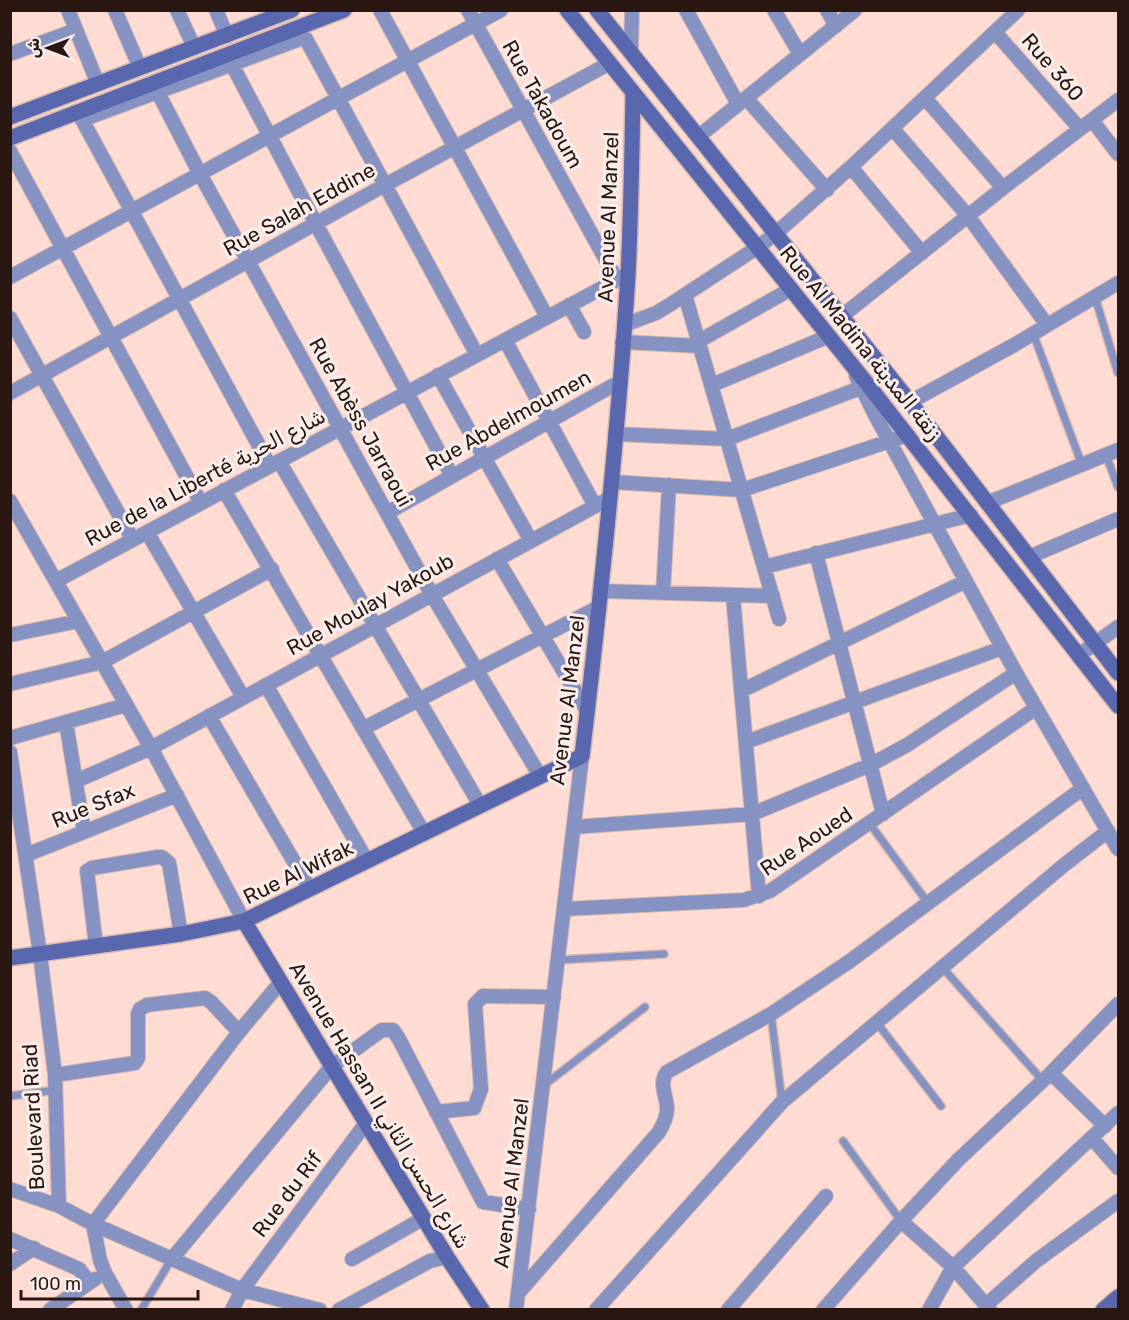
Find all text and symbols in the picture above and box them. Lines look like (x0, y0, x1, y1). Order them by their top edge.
north arrow (18, 18, 78, 78)
street label: Rue 360 (1017, 28, 1089, 106)
street label: Rue Takadoum (497, 36, 589, 172)
text: ش (24, 38, 43, 58)
street label: Avenue Al Manzel (593, 131, 623, 303)
street label: Rue Salah Eddine (219, 157, 379, 261)
street label: Rue Al Madina زنقة المدينة (775, 241, 947, 445)
street label: Rue Abèss Jarraoui (304, 333, 418, 511)
street label: Rue Abdelmoumen (421, 364, 595, 476)
street label: Rue de la Liberté شارع الحرية (81, 403, 330, 553)
street label: Rue Moulay Yakoub (282, 548, 458, 660)
street label: Avenue Al Manzel (544, 614, 590, 786)
street label: Rue Sfax (48, 777, 138, 833)
street label: Rue Aoued (755, 801, 857, 881)
street label: Rue Al Wifak (239, 835, 357, 909)
street label: Avenue Hassan II شارع الحسن الثاني (281, 957, 476, 1255)
street label: Boulevard Riad (17, 1043, 49, 1191)
street label: Avenue Al Manzel (488, 1097, 534, 1269)
street label: Rue du Rif (247, 1146, 327, 1242)
scale bar (21, 1263, 198, 1301)
text: 100 m (30, 1273, 81, 1295)

